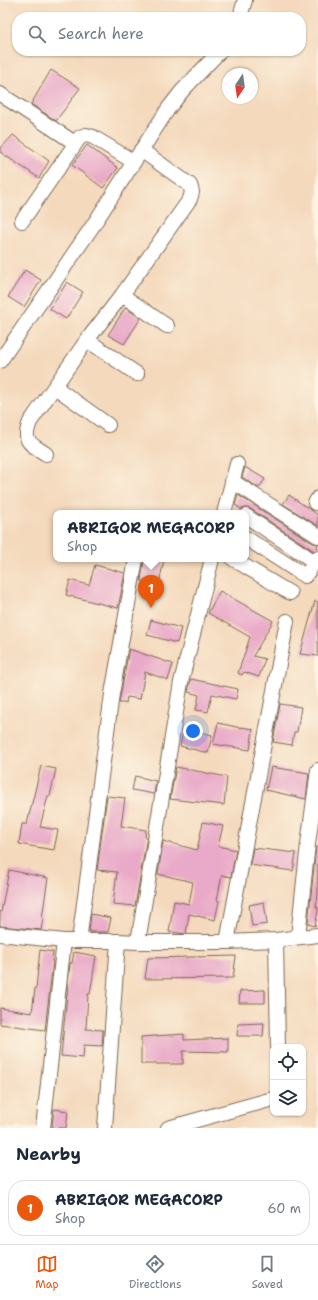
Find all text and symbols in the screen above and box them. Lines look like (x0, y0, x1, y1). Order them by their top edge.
search box (12, 12, 306, 56)
icon: search (26, 23, 48, 45)
text: Search here (58, 24, 144, 44)
north arrow (222, 68, 258, 104)
popup (53, 510, 249, 562)
text: ABRIGOR MEGACORP (67, 518, 235, 538)
text: Shop (67, 538, 97, 555)
pin: 1 (138, 575, 164, 608)
your location (183, 721, 203, 741)
map controls (270, 1044, 306, 1116)
button: locate (270, 1044, 306, 1080)
button: layers (270, 1080, 306, 1116)
text: Nearby (16, 1143, 81, 1165)
text: ABRIGOR MEGACORP (55, 1190, 223, 1210)
text: 1 (27, 1200, 33, 1217)
text: 60 m (268, 1200, 301, 1217)
text: Shop (55, 1210, 85, 1227)
tab: Map (35, 1253, 59, 1292)
tab: Directions (129, 1253, 181, 1292)
tab: Saved (252, 1253, 283, 1292)

